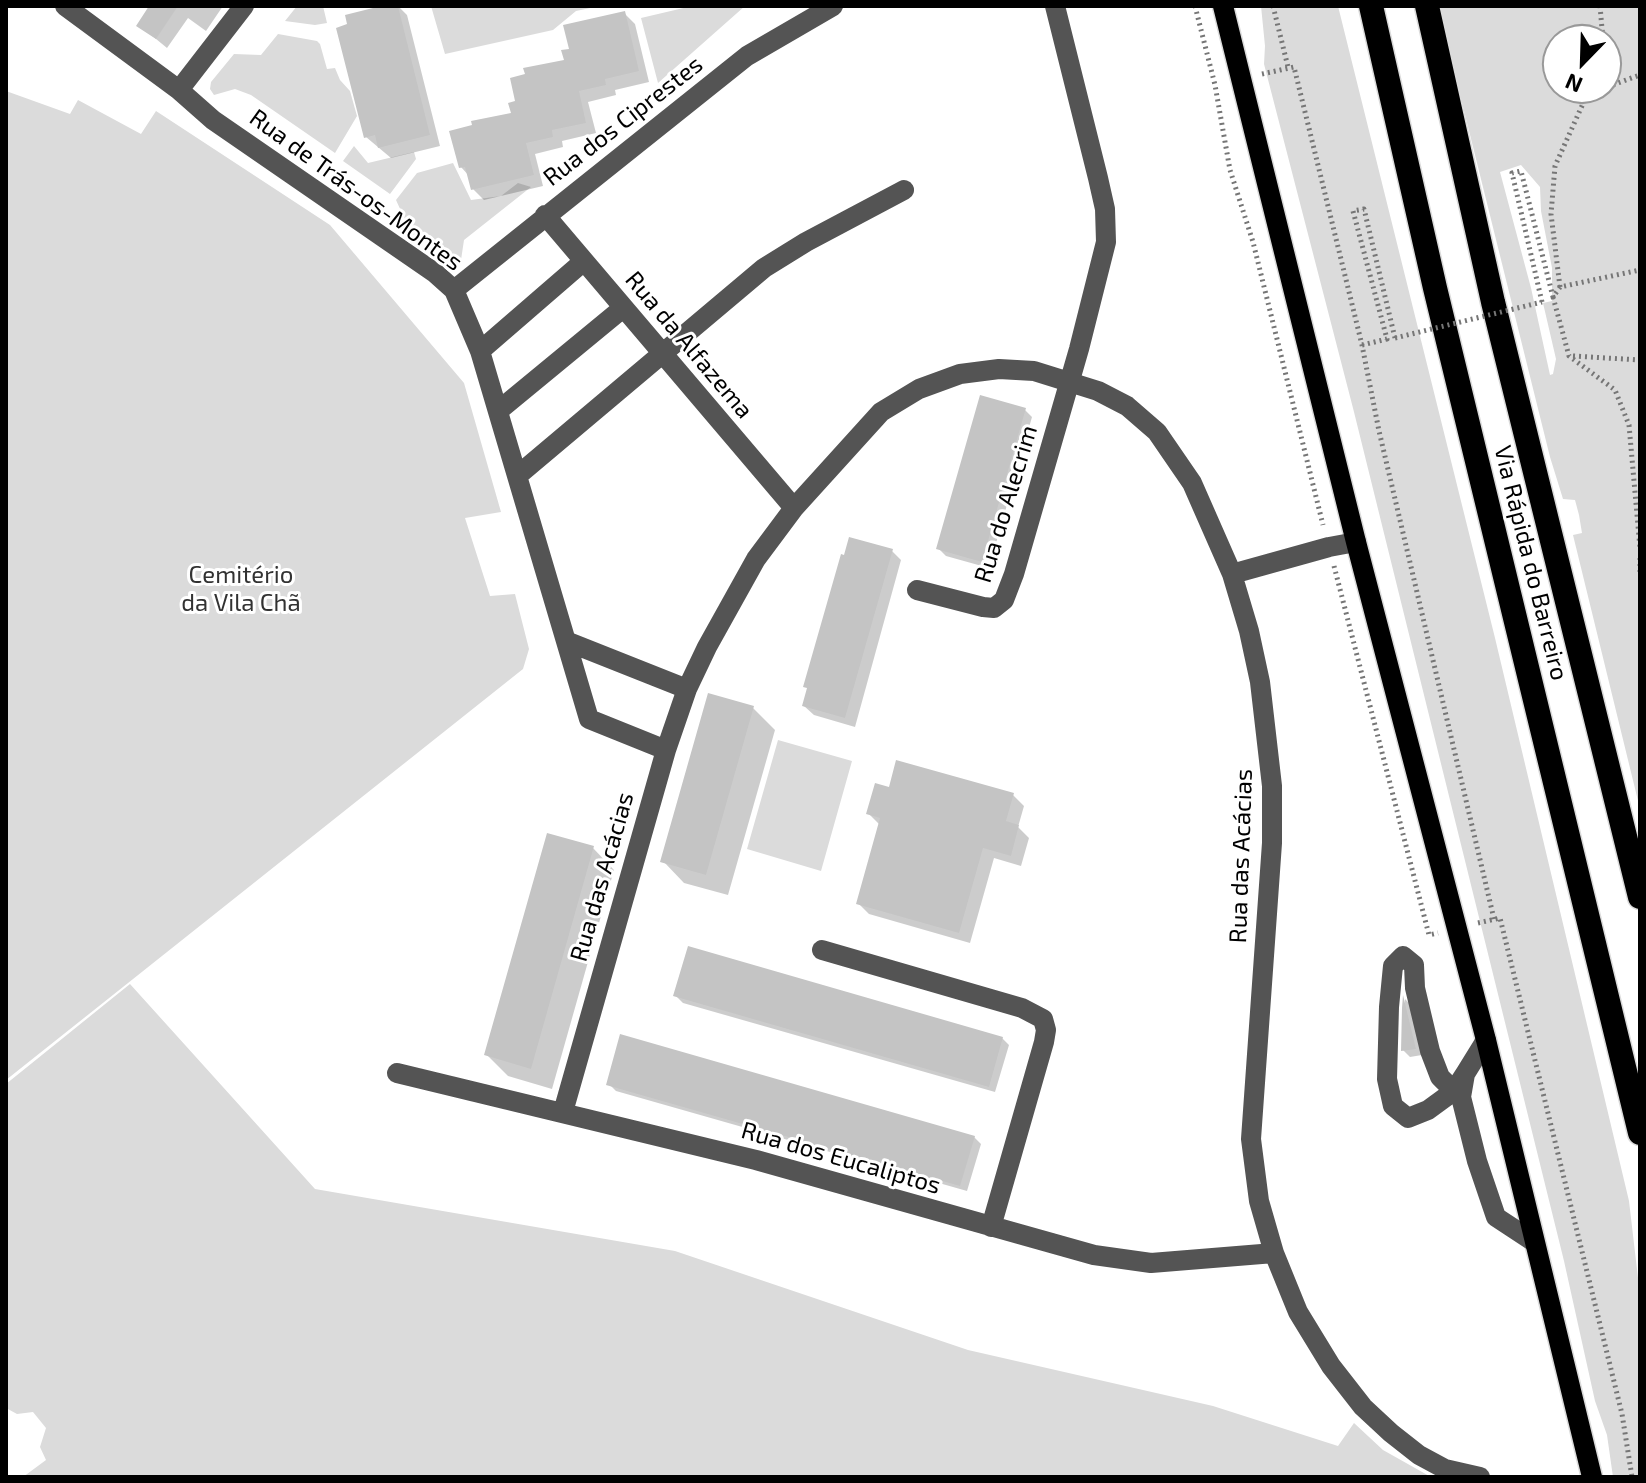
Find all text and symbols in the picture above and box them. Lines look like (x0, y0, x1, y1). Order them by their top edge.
north arrow (1542, 24, 1622, 104)
street label: Rua dos Ciprestes (538, 50, 708, 192)
text: N (1561, 69, 1586, 99)
street label: Rua de Trás-os-Montes (244, 103, 468, 277)
street label: Rua da Alfazema (619, 266, 759, 424)
street label: Rua do Alecrim (968, 422, 1044, 586)
street label: Via Rápida do Barreiro (1488, 443, 1574, 683)
park label: Cemitério da Vila Chã (181, 561, 301, 617)
street label: Rua das Acácias (1224, 768, 1258, 944)
street label: Rua das Acácias (564, 789, 640, 965)
street label: Rua dos Eucaliptos (738, 1116, 944, 1200)

